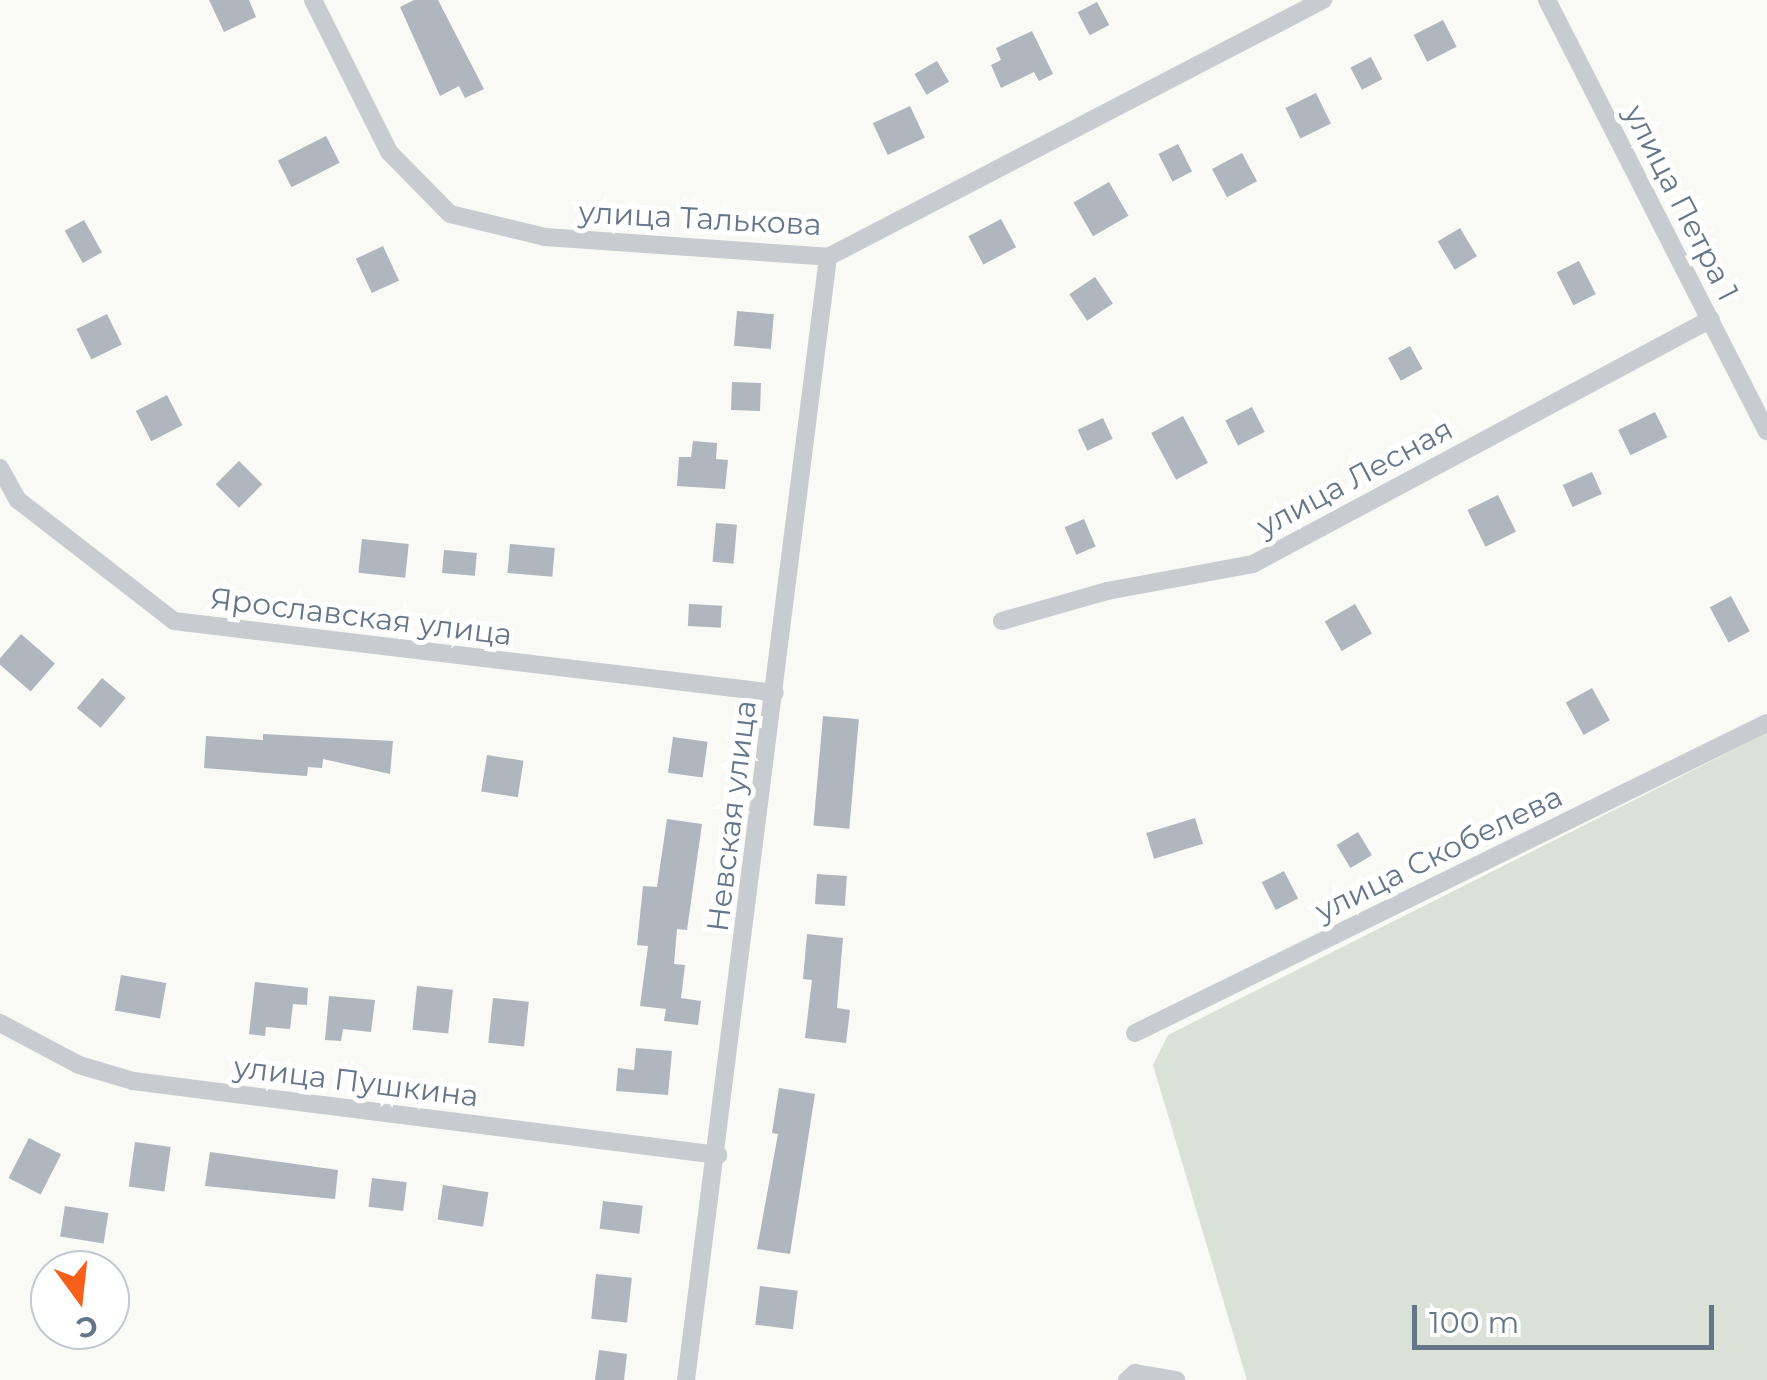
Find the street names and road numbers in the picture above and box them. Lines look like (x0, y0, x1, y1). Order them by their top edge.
street label: улица Петра 1 (1616, 99, 1746, 307)
street label: улица Талькова (578, 195, 822, 243)
street label: улица Лесная (1251, 411, 1459, 545)
street label: Ярославская улица (208, 581, 514, 653)
street label: Невская улица (700, 698, 764, 934)
street label: улица Скобелева (1310, 779, 1568, 929)
street label: улица Пушкина (231, 1049, 481, 1115)

